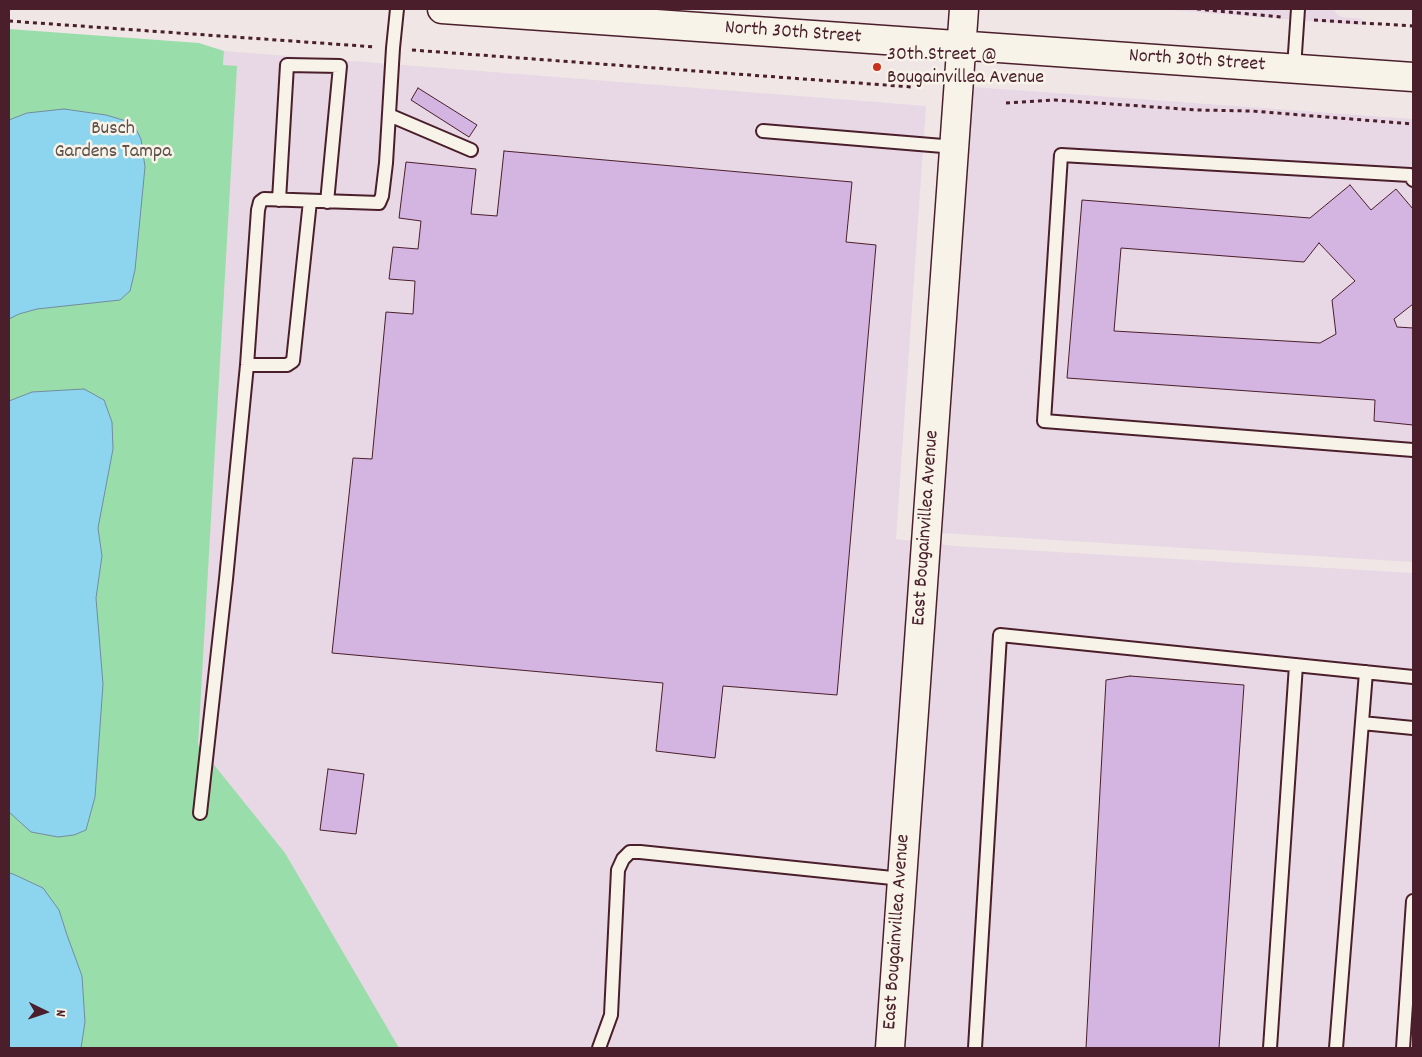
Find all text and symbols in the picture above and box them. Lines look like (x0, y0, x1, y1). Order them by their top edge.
street label: North 30th Street (724, 17, 862, 51)
place label: 30th Street @ Bougainvillea Avenue (887, 44, 1044, 91)
street label: North 30th Street (1128, 45, 1266, 79)
marker: 30th Street @ Bougainvillea Avenue (871, 61, 883, 73)
park label: Busch Gardens Tampa (54, 118, 172, 165)
street label: East Bougainvillea Avenue (908, 429, 946, 627)
street label: East Bougainvillea Avenue (879, 833, 917, 1031)
north arrow (20, 987, 70, 1037)
text: N (50, 1009, 70, 1017)

